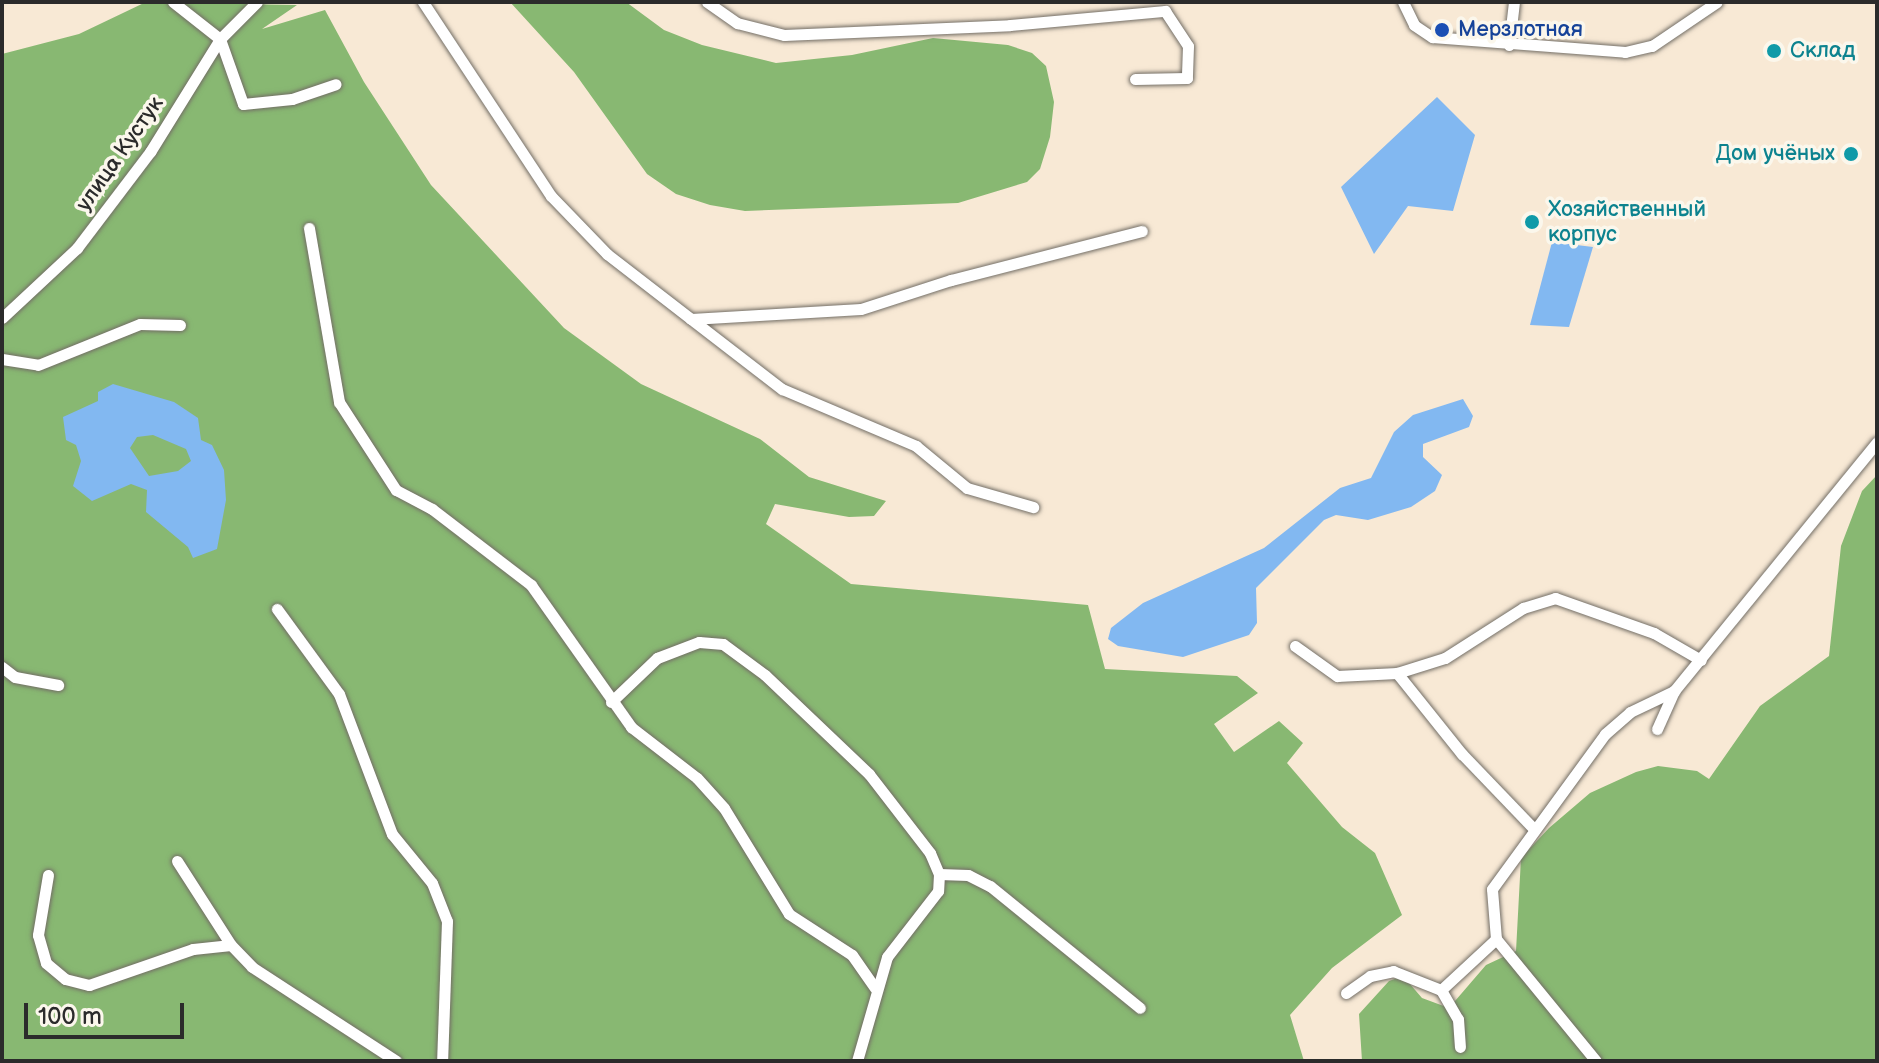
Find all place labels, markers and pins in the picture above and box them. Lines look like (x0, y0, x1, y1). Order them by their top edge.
place label: Мерзлотная (1458, 17, 1583, 43)
marker: Мерзлотная (1433, 21, 1451, 39)
place label: Склад (1790, 38, 1855, 64)
marker: Склад (1765, 42, 1783, 60)
place label: Дом учёных (1716, 141, 1835, 167)
marker: Дом учёных (1842, 145, 1860, 163)
place label: Хозяйственный корпус (1548, 196, 1706, 248)
marker: Хозяйственный корпус (1523, 213, 1541, 231)

